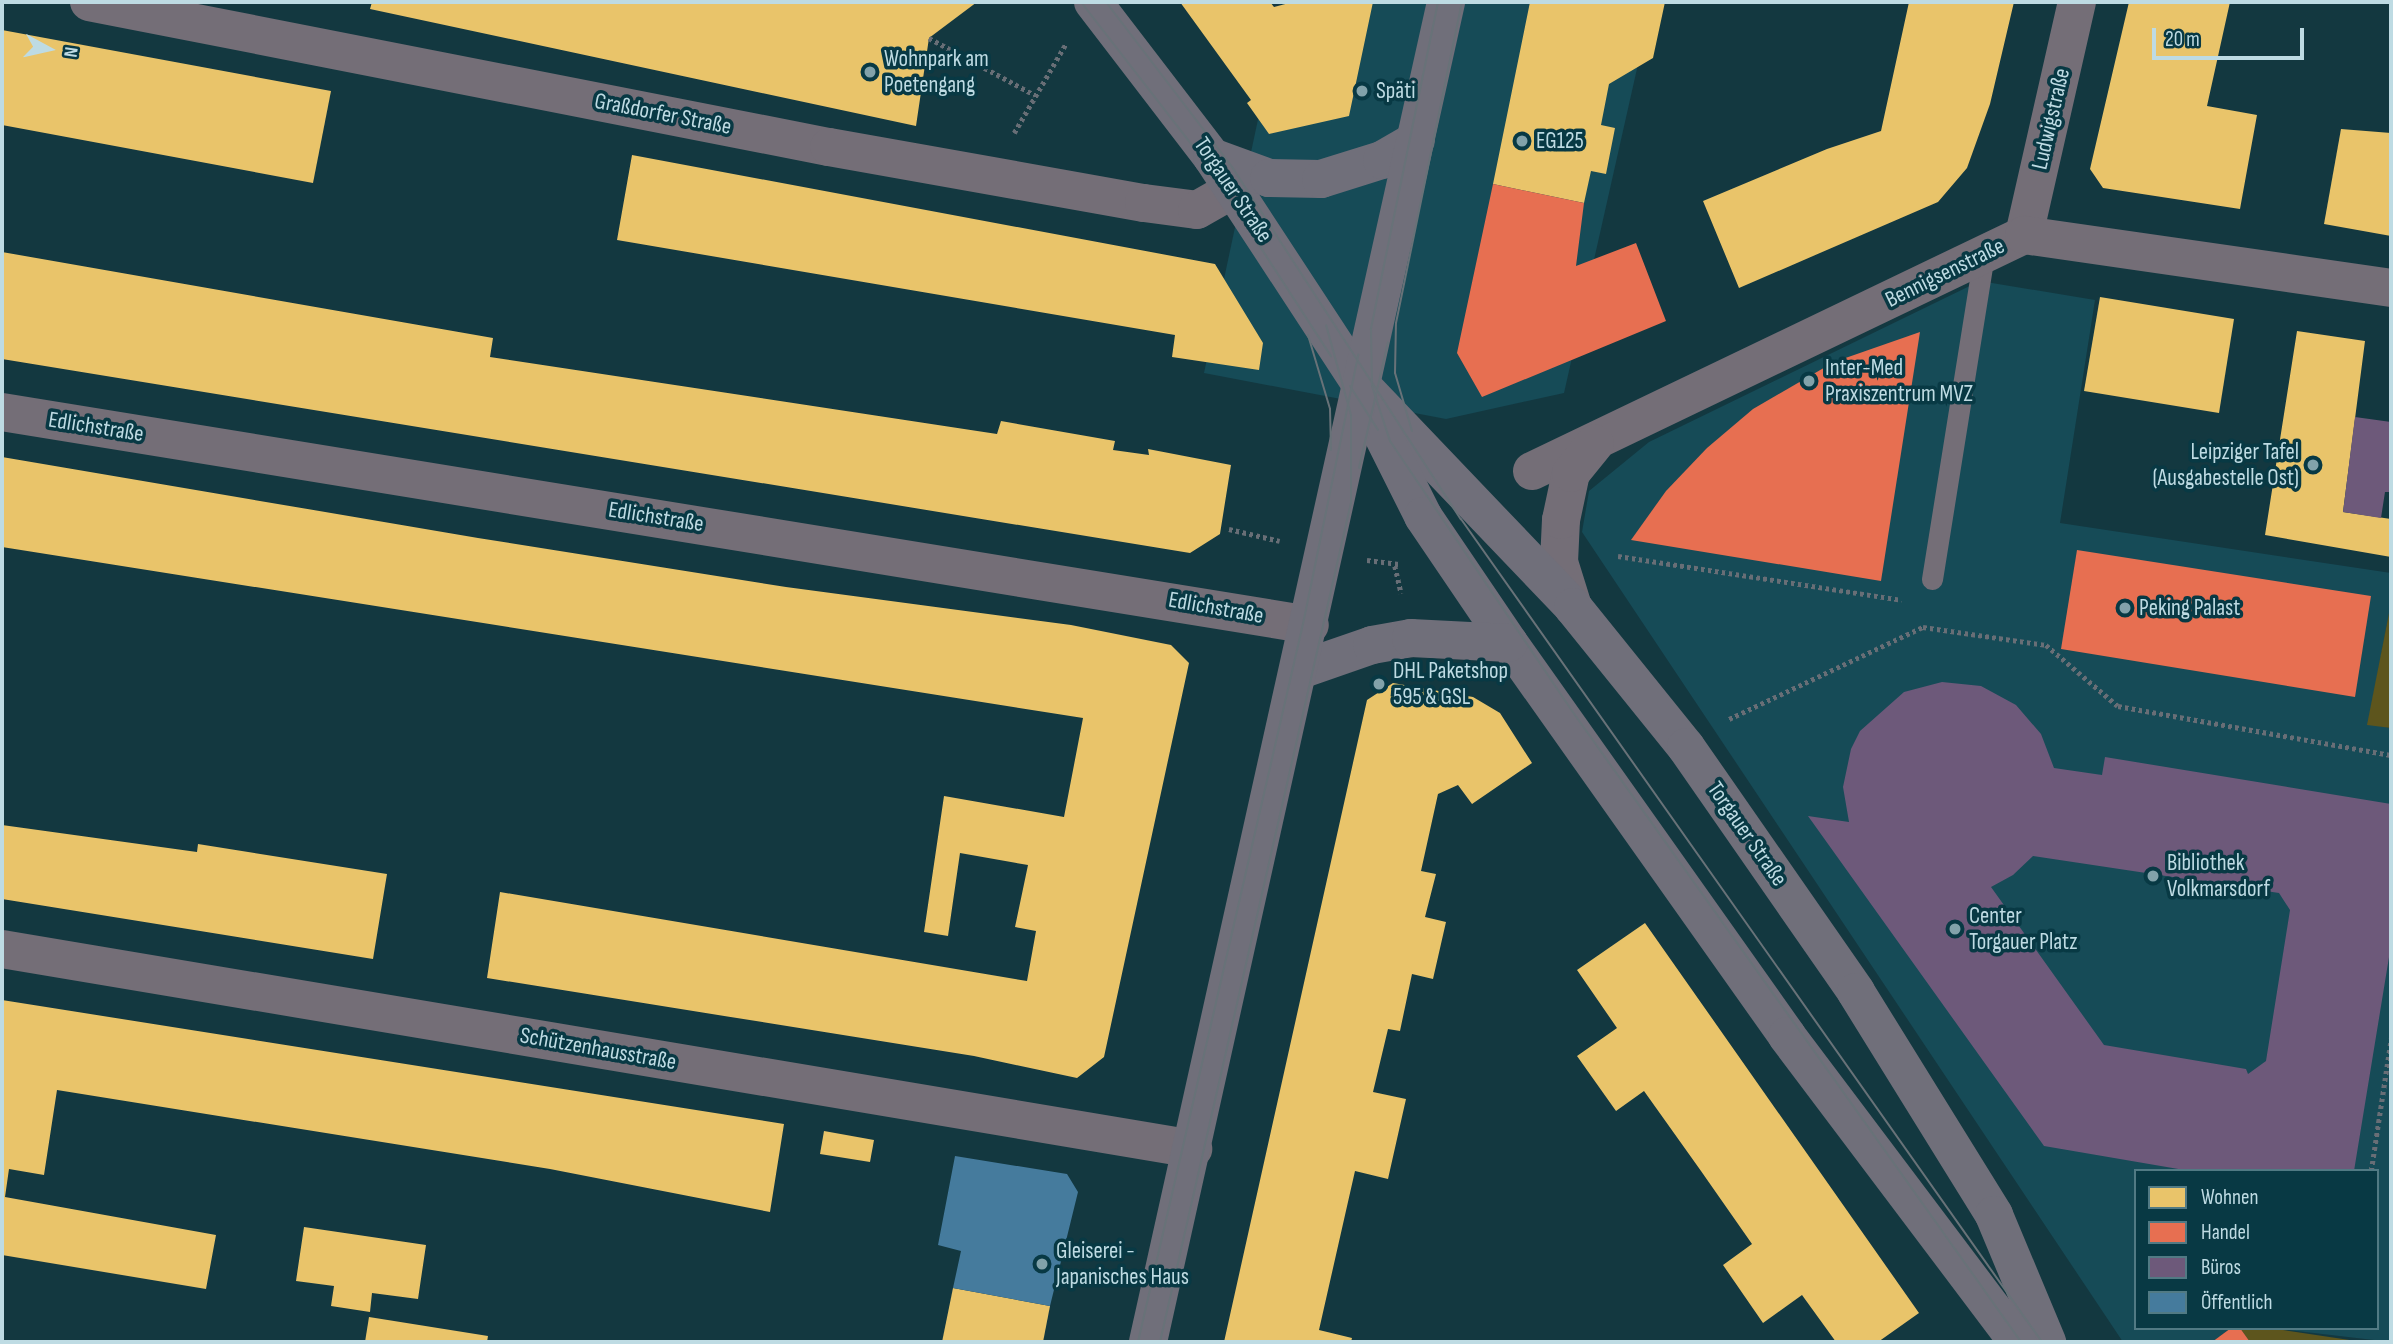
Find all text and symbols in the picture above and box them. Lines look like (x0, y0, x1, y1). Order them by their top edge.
north arrow (14, 14, 84, 84)
scale bar (2155, 14, 2307, 58)
text: 20 m (2165, 27, 2200, 52)
text: N (58, 45, 82, 59)
place label: Wohnpark am Poetengang (884, 45, 989, 99)
marker: Wohnpark am Poetengang (862, 64, 878, 80)
street label: Ludwigstraße (2026, 66, 2076, 172)
place label: Späti (1376, 77, 1415, 105)
marker: Späti (1354, 83, 1370, 99)
street label: Graßdorfer Straße (592, 87, 734, 141)
place label: EG125 (1536, 127, 1584, 155)
street label: Torgauer Straße (1188, 132, 1278, 248)
marker: EG125 (1514, 133, 1530, 149)
street label: Bennigsenstraße (1881, 232, 2009, 314)
place label: Inter-Med Praxiszentrum MVZ (1825, 354, 1973, 408)
marker: Inter-Med Praxiszentrum MVZ (1799, 371, 1819, 391)
street label: Edlichstraße (46, 406, 146, 448)
place label: Leipziger Tafel (Ausgabestelle Ost) (2152, 438, 2299, 492)
marker: Leipziger Tafel (Ausgabestelle Ost) (2305, 457, 2321, 473)
street label: Edlichstraße (606, 496, 706, 538)
street label: Edlichstraße (1166, 586, 1266, 630)
place label: Peking Palast (2139, 594, 2240, 622)
marker: Peking Palast (2117, 600, 2133, 616)
place label: DHL Paketshop 595 & GSL (1393, 657, 1508, 711)
marker: DHL Paketshop 595 & GSL (1371, 676, 1387, 692)
street label: Torgauer Straße (1701, 777, 1793, 891)
place label: Bibliothek Volkmarsdorf (2167, 849, 2270, 903)
marker: Bibliothek Volkmarsdorf (2145, 868, 2161, 884)
place label: Center Torgauer Platz (1969, 902, 2077, 956)
marker: Center Torgauer Platz (1947, 921, 1963, 937)
street label: Schützenhausstraße (518, 1022, 678, 1076)
legend (2134, 1169, 2379, 1330)
text: Wohnen (2201, 1185, 2258, 1210)
text: Handel (2201, 1220, 2250, 1245)
place label: Gleiserei - Japanisches Haus (1056, 1237, 1189, 1291)
text: Büros (2201, 1255, 2241, 1280)
marker: Gleiserei - Japanisches Haus (1034, 1256, 1050, 1272)
text: Öffentlich (2201, 1290, 2273, 1315)

